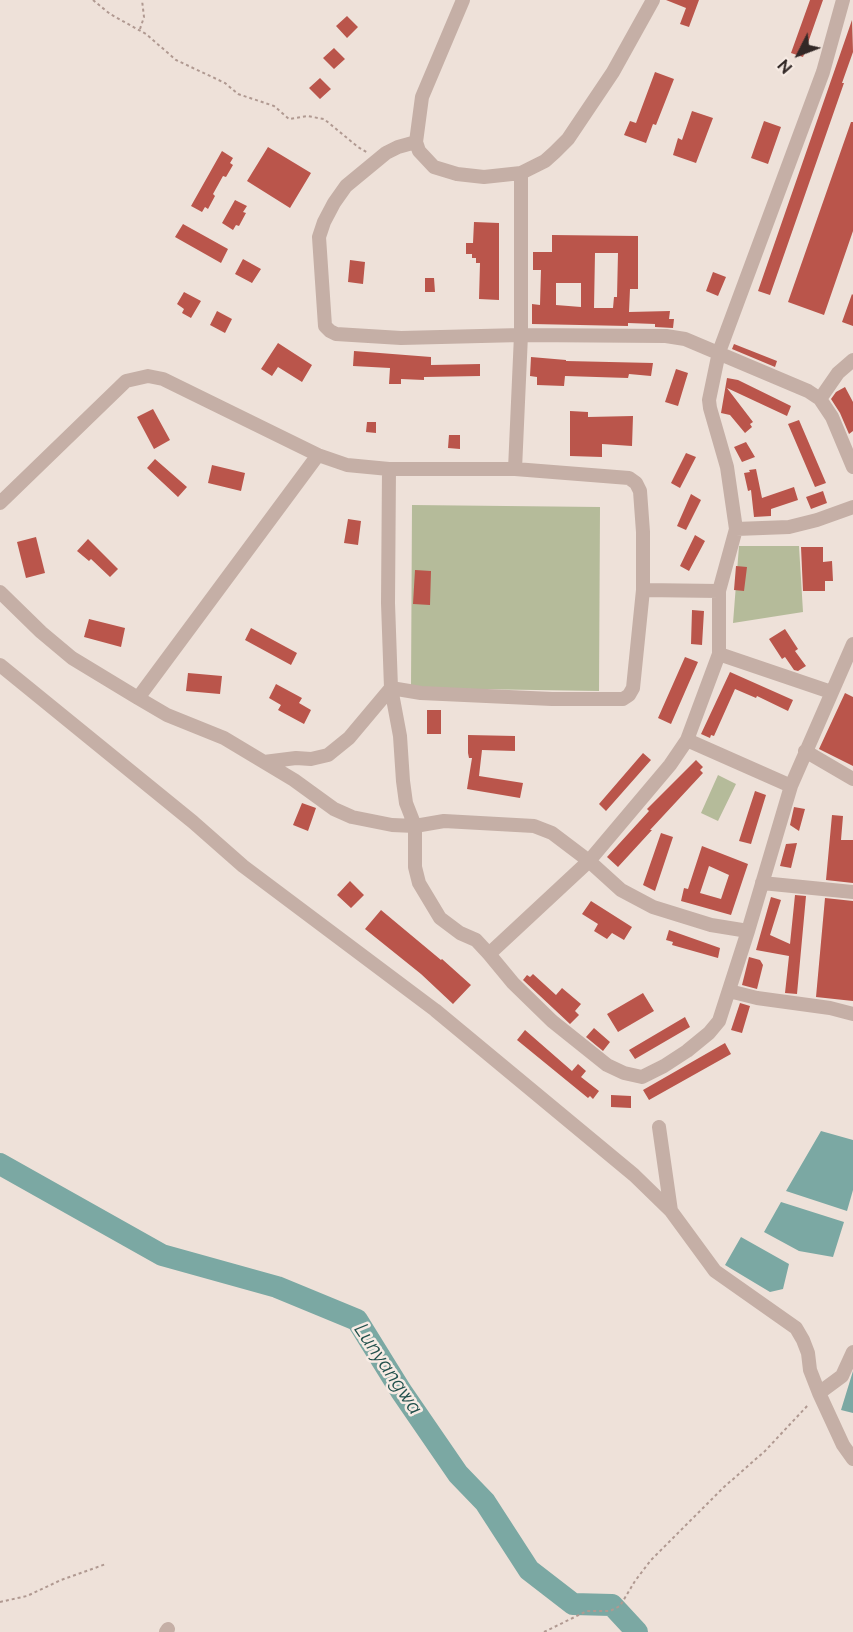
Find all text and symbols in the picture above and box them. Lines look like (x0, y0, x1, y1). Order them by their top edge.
north arrow (769, 24, 829, 84)
text: N (774, 55, 796, 77)
water label: Lunyangwa (349, 1319, 427, 1419)

